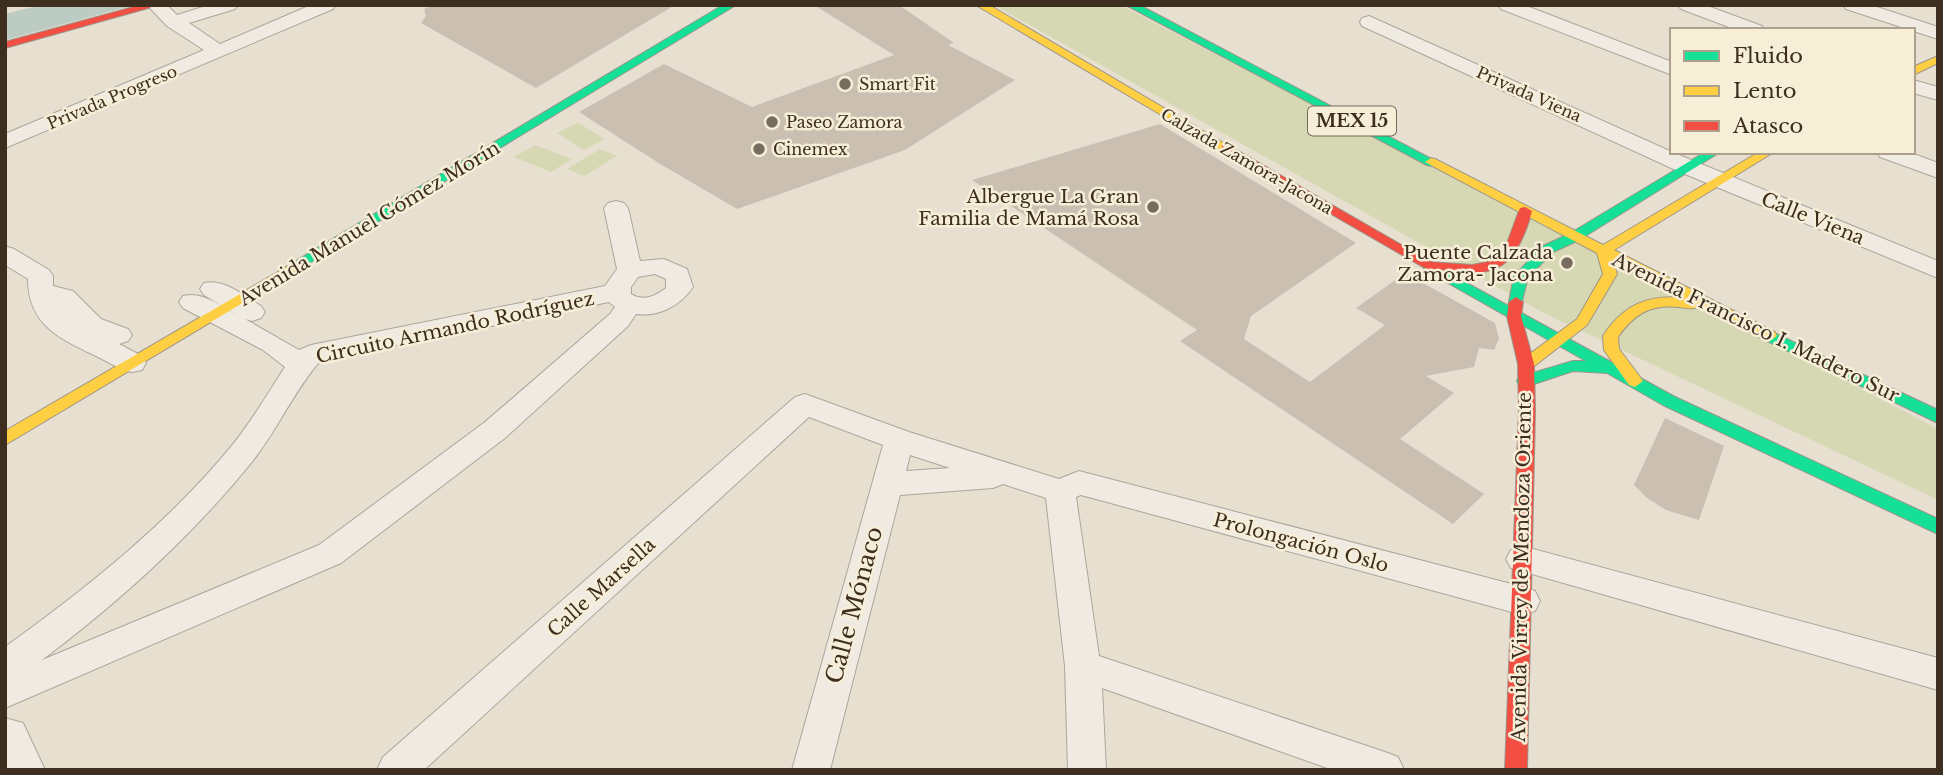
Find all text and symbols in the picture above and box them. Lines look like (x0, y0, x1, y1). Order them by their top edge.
legend (1670, 28, 1915, 154)
text: Fluido (1733, 43, 1803, 69)
street label: Privada Progreso (44, 61, 180, 133)
street label: Privada Viena (1473, 62, 1585, 126)
place label: Smart Fit (859, 74, 936, 94)
marker: Smart Fit (837, 76, 853, 92)
text: Lento (1733, 78, 1796, 104)
street label: Calzada Zamora-Jacona (1158, 104, 1337, 218)
road number: MEX 15 (1308, 106, 1396, 136)
place label: Paseo Zamora (786, 112, 903, 132)
text: Atasco (1732, 113, 1803, 139)
marker: Paseo Zamora (764, 114, 780, 130)
street label: Avenida Manuel Gómez Morín (234, 136, 504, 311)
place label: Cinemex (773, 139, 848, 159)
marker: Cinemex (751, 141, 767, 157)
place label: Albergue La Gran Familia de Mamá Rosa (918, 185, 1139, 230)
street label: Calle Viena (1758, 187, 1868, 250)
marker: Albergue La Gran Familia de Mamá Rosa (1145, 199, 1161, 215)
place label: Puente Calzada Zamora- Jacona (1398, 241, 1553, 286)
street label: Avenida Francisco I. Madero Sur (1608, 247, 1903, 407)
marker: Puente Calzada Zamora- Jacona (1559, 255, 1575, 271)
street label: Circuito Armando Rodríguez (314, 287, 596, 368)
street label: Avenida Virrey de Mendoza Oriente (1507, 392, 1536, 743)
street label: Prolongación Oslo (1211, 508, 1391, 577)
street label: Calle Mónaco (820, 523, 888, 687)
street label: Calle Marsella (543, 533, 660, 642)

